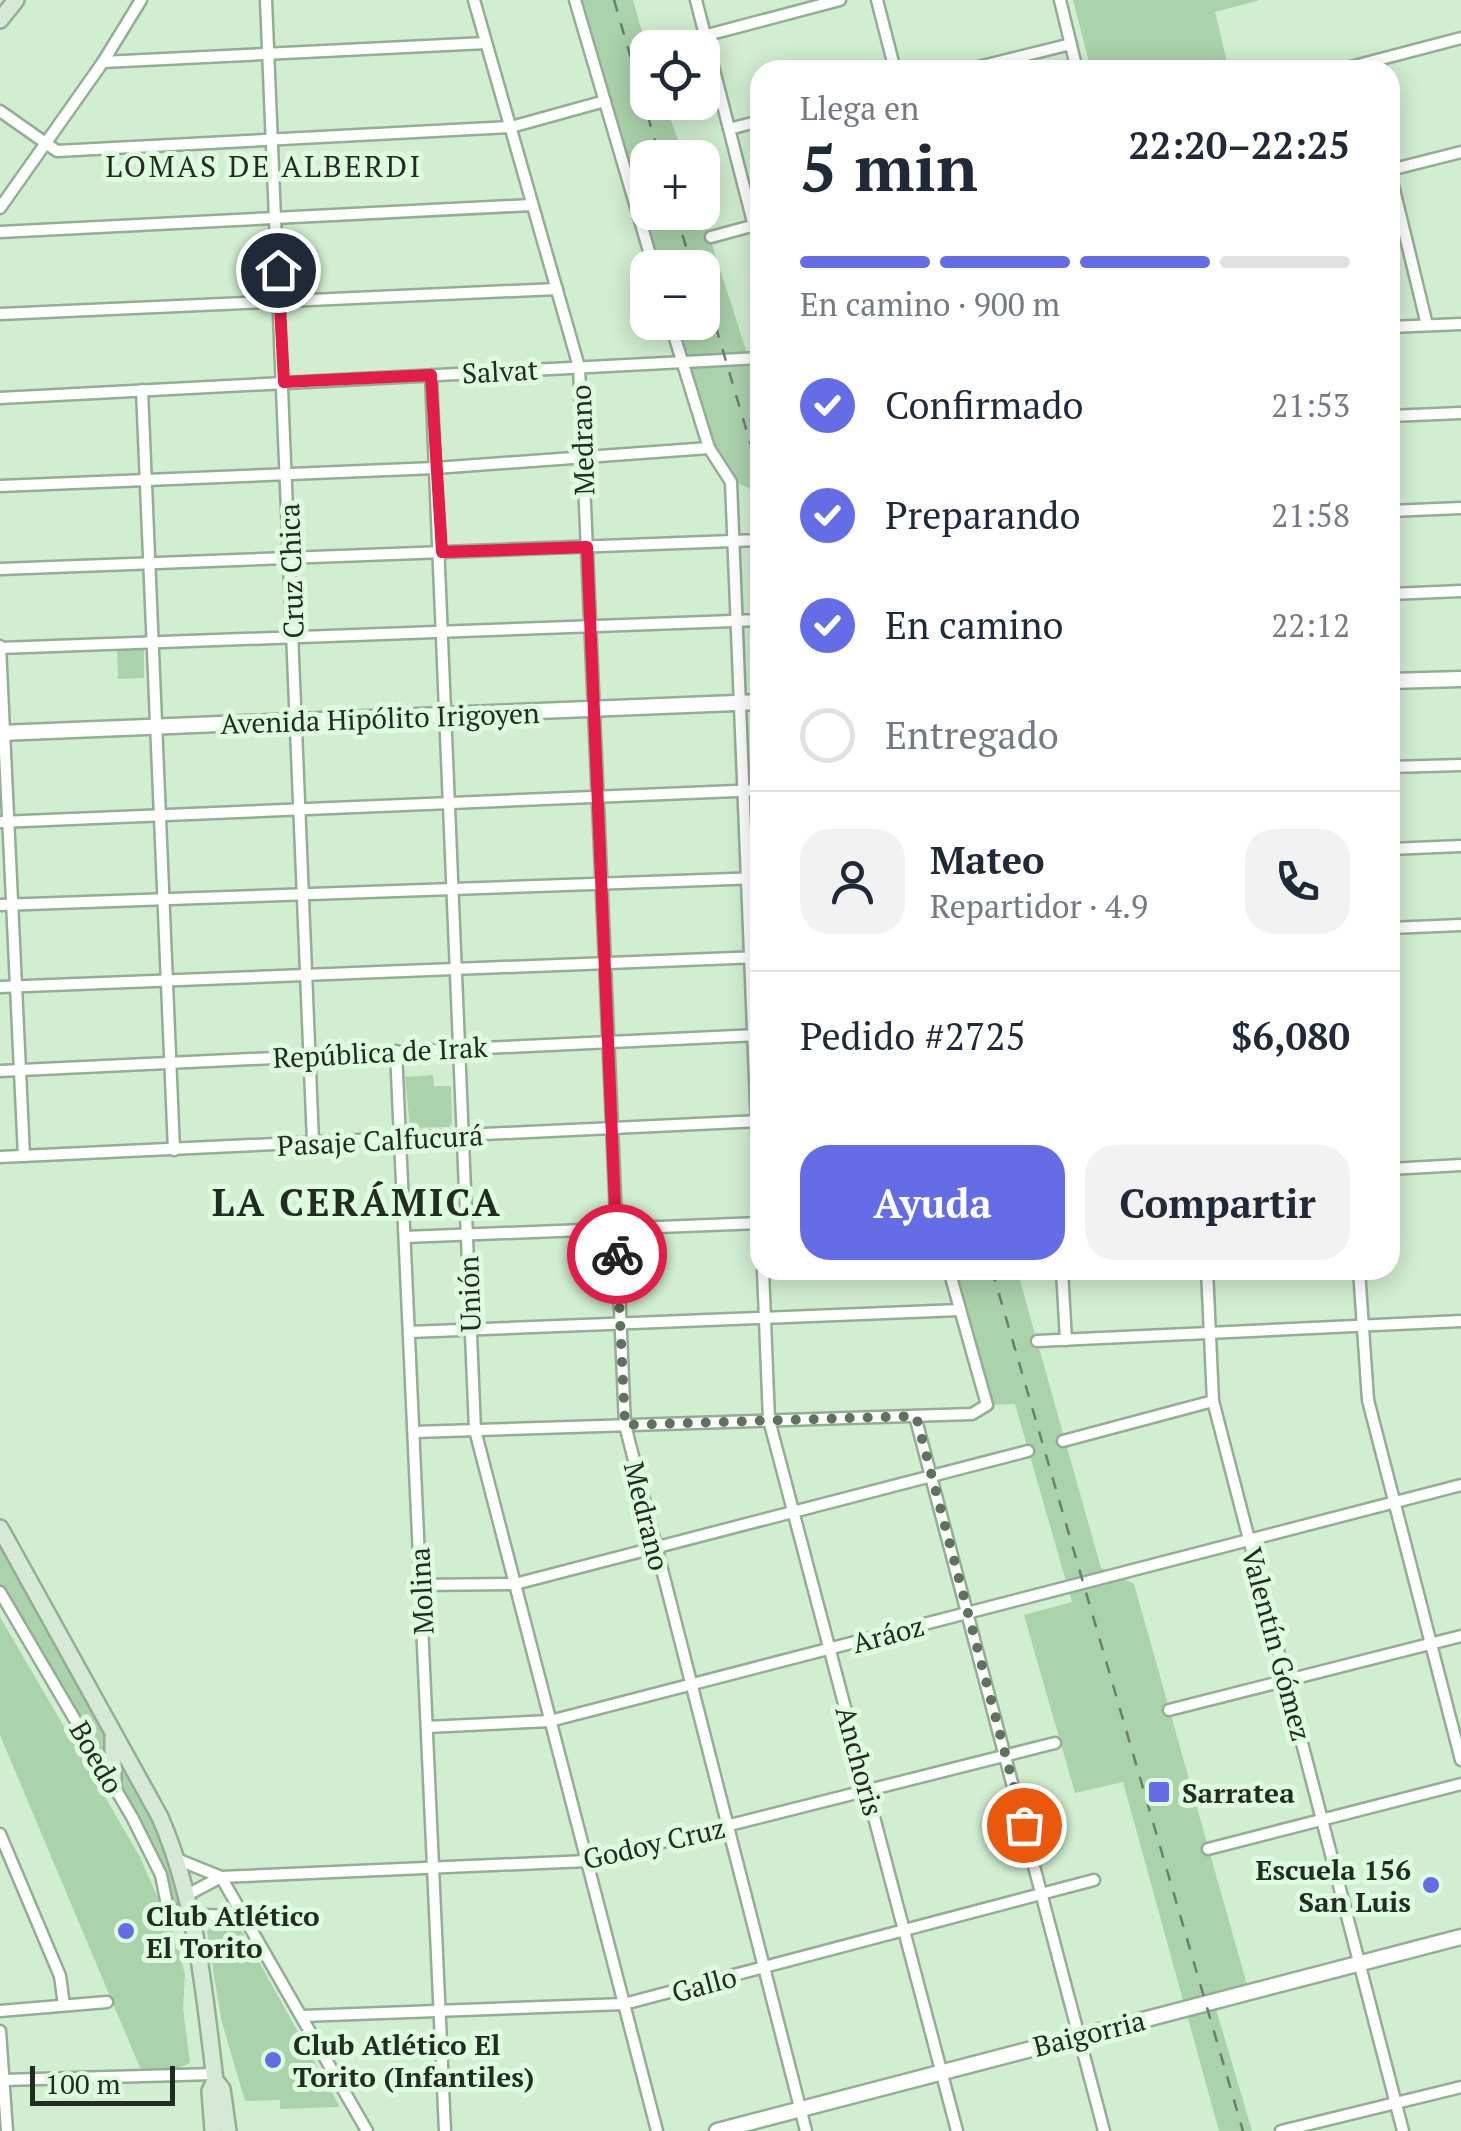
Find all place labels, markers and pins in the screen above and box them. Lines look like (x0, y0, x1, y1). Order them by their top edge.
pin (236, 228, 321, 313)
place label: Sarratea (1182, 1774, 1295, 1811)
marker: Sarratea (1146, 1779, 1172, 1805)
pin (982, 1783, 1067, 1868)
place label: Escuela 156 San Luis (1256, 1851, 1411, 1920)
marker: Escuela 156 San Luis (1420, 1874, 1442, 1896)
place label: Club Atlético El Torito (146, 1897, 320, 1966)
marker: Club Atlético El Torito (115, 1920, 137, 1942)
place label: Club Atlético El Torito (Infantiles) (293, 2026, 534, 2095)
marker: Club Atlético El Torito (Infantiles) (262, 2049, 284, 2071)

